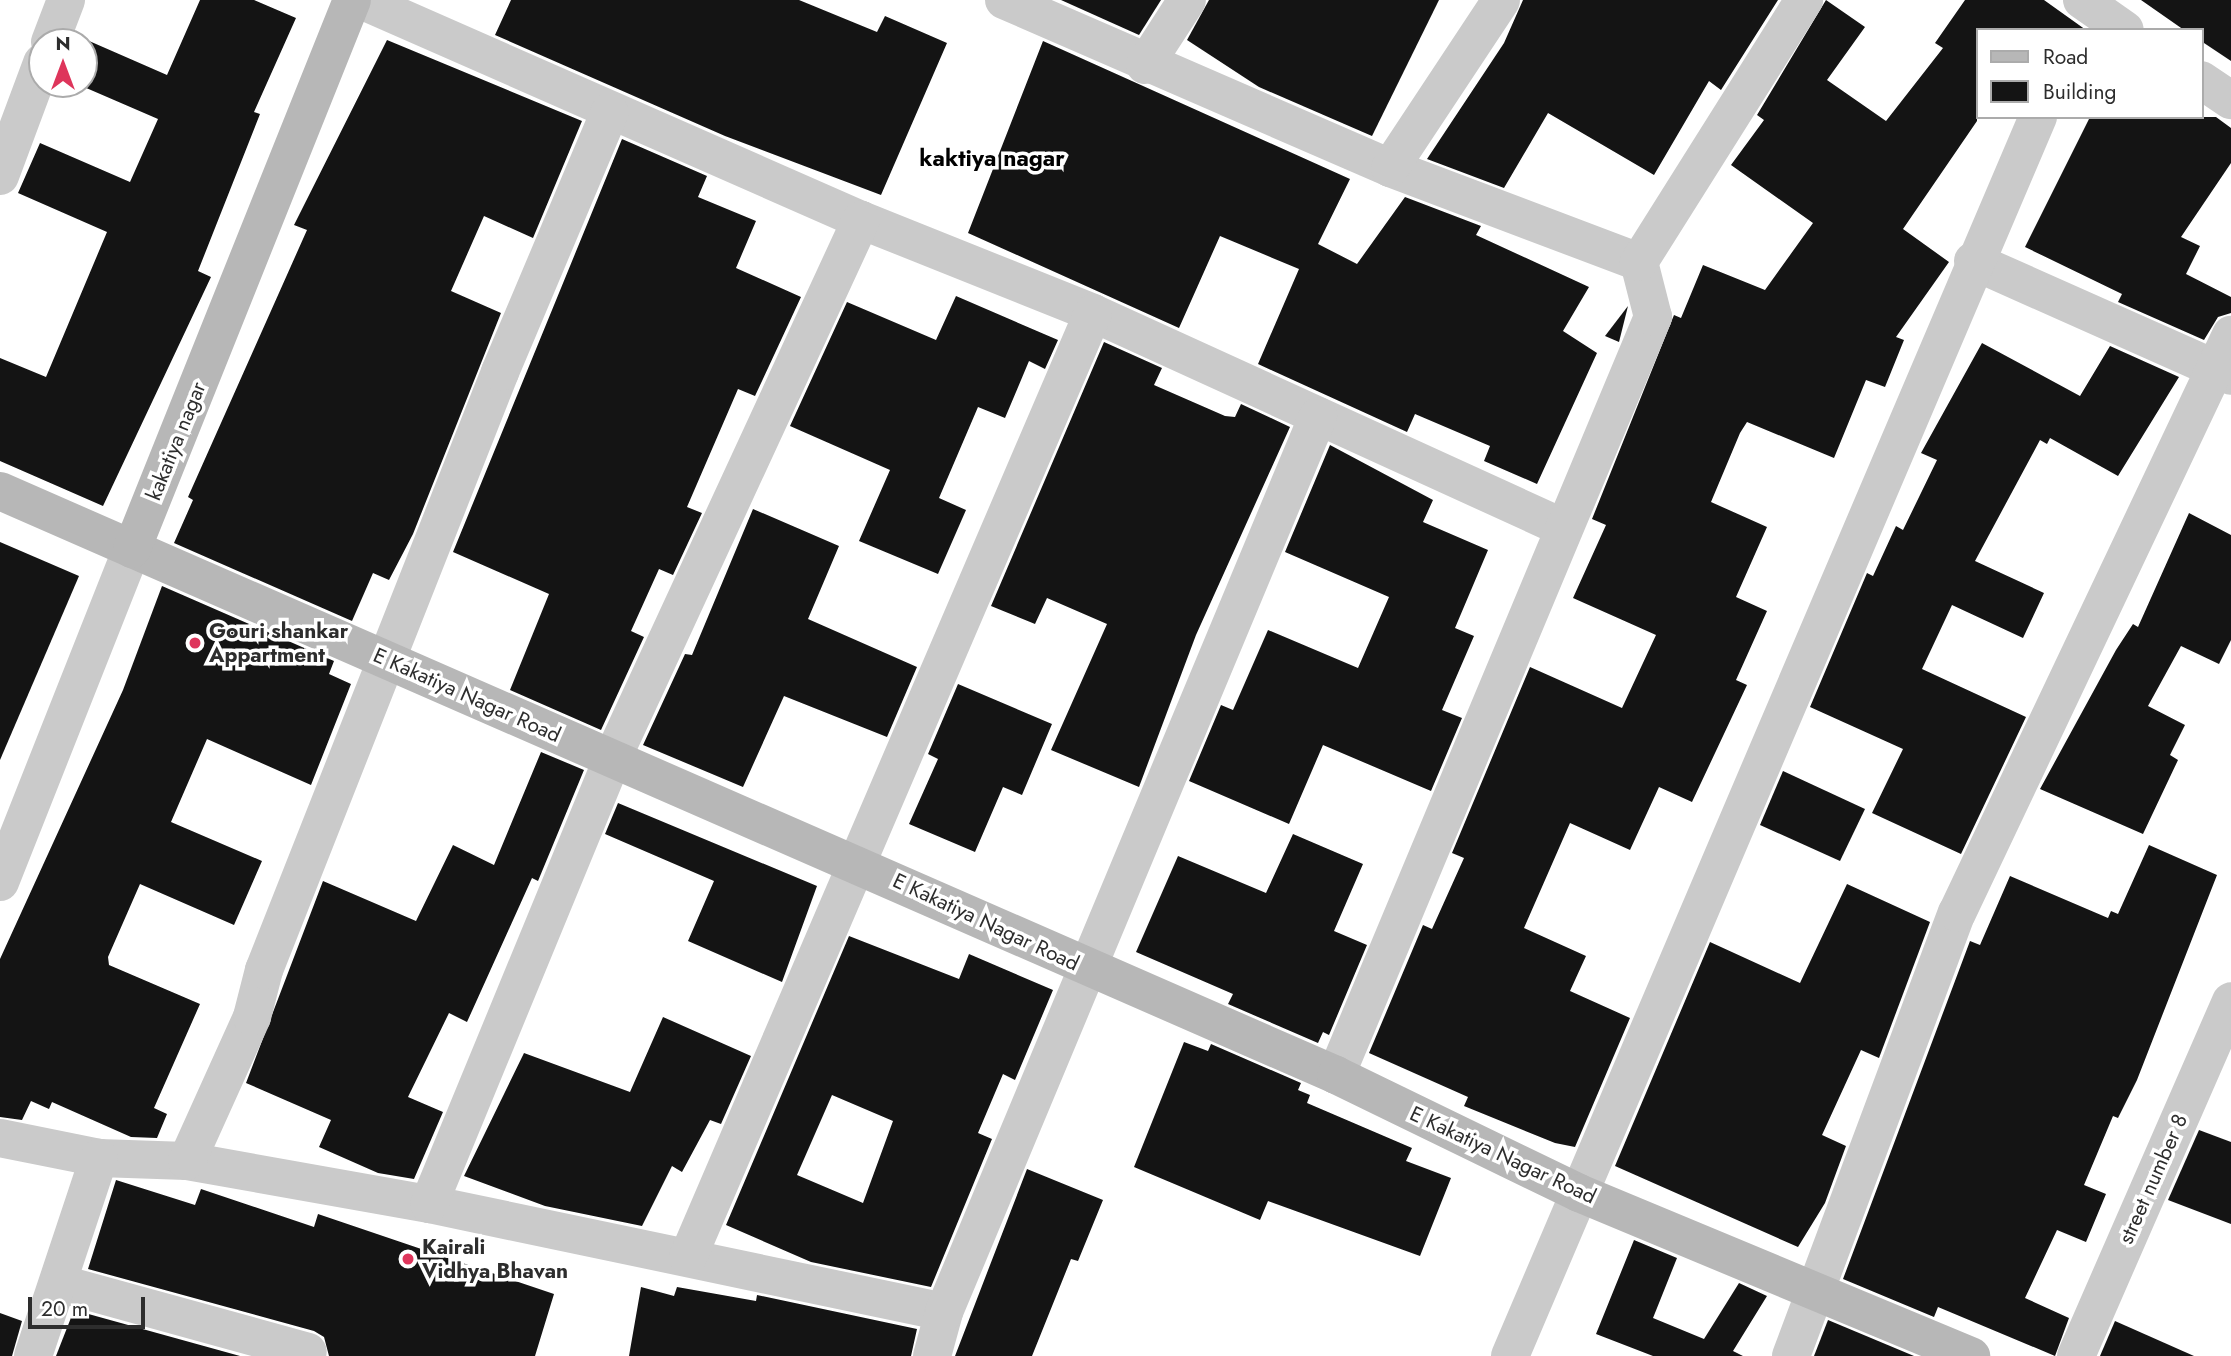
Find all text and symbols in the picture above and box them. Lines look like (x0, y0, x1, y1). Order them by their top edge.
north arrow (28, 28, 98, 98)
legend (1976, 28, 2203, 119)
text: N (55, 30, 71, 57)
text: Road (2043, 42, 2088, 72)
text: Building (2043, 77, 2116, 107)
district label: kaktiya nagar (919, 144, 1065, 172)
street label: kakatiya nagar (141, 378, 211, 504)
place label: Gouri shankar Appartment (209, 618, 348, 668)
marker: Gouri shankar Appartment (187, 635, 203, 651)
street label: E Kakatiya Nagar Road (369, 642, 565, 748)
street label: E Kakatiya Nagar Road (889, 868, 1083, 976)
street label: E Kakatiya Nagar Road (1406, 1101, 1600, 1209)
street label: street number 8 (2113, 1110, 2193, 1248)
place label: Kairali Vidhya Bhavan (422, 1234, 568, 1284)
marker: Kairali Vidhya Bhavan (400, 1251, 416, 1267)
scale bar (32, 1282, 149, 1326)
text: 20 m (41, 1294, 88, 1324)

